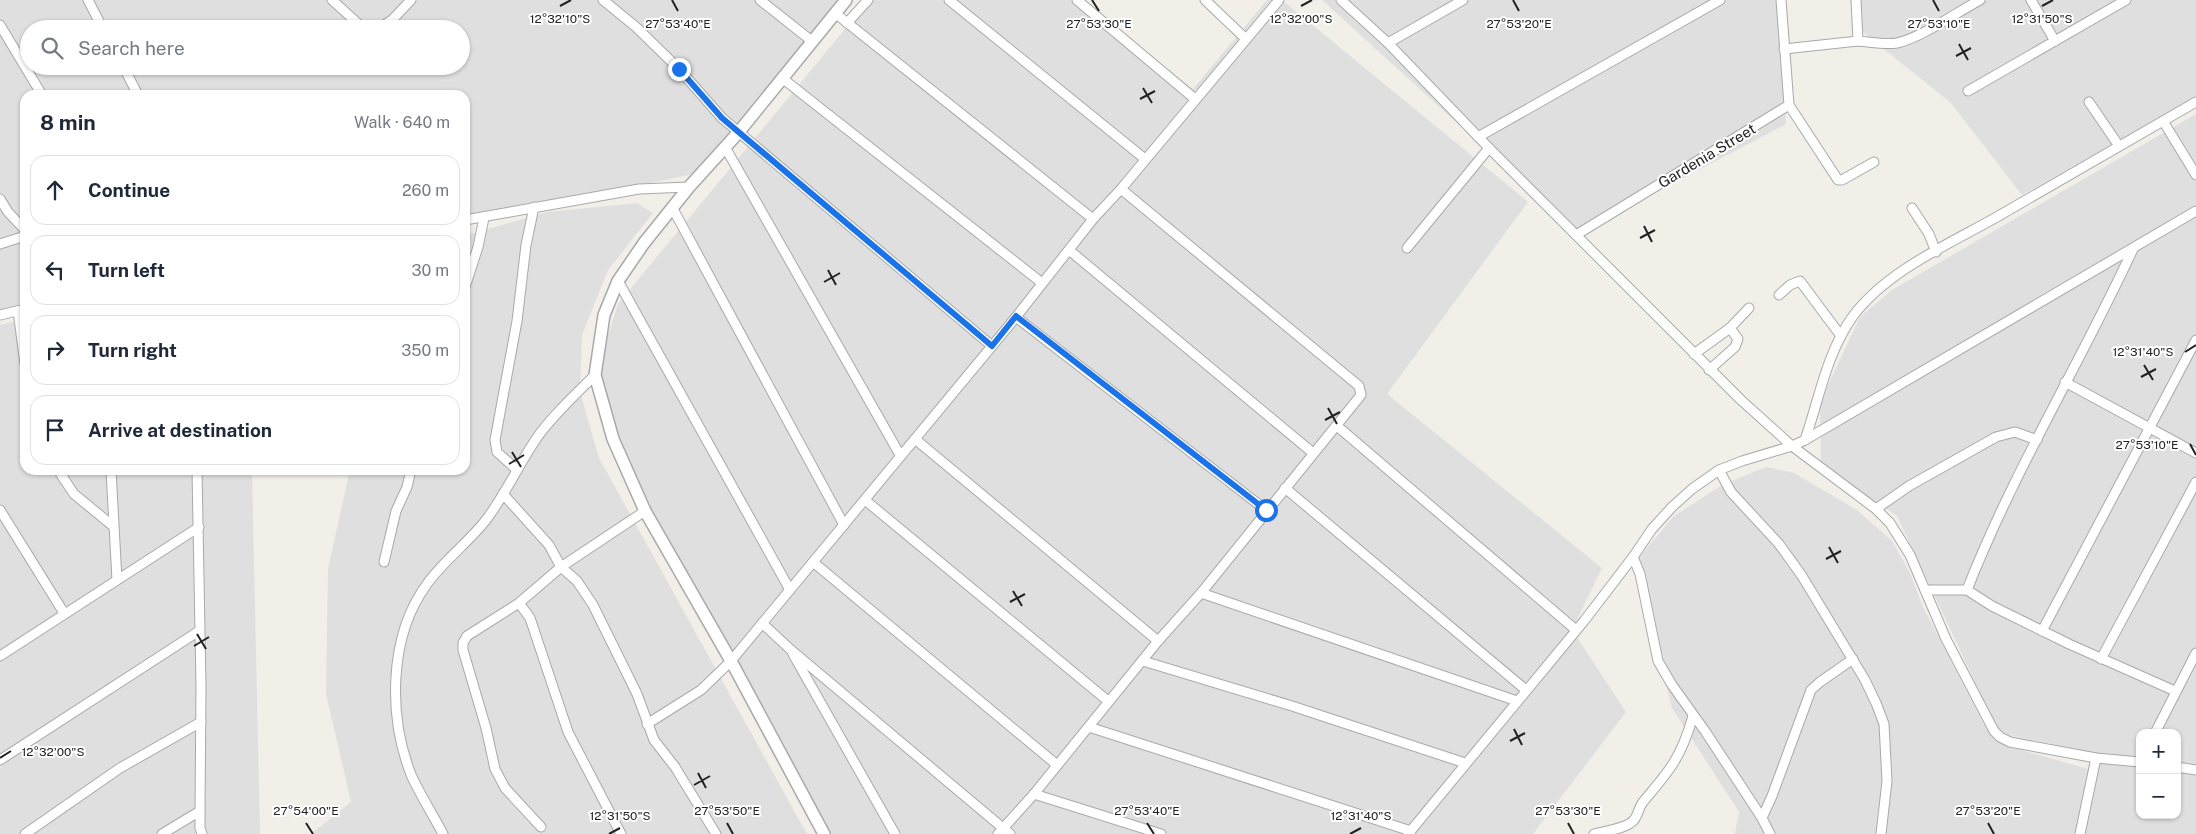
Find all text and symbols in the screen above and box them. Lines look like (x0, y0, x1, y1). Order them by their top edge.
text: 12°32'10"S (530, 12, 590, 26)
text: 12°32'00"S (1269, 12, 1333, 26)
text: 12°31'50"S (2011, 12, 2073, 26)
text: 27°53'40"E (645, 17, 711, 31)
text: 27°53'30"E (1066, 17, 1132, 31)
text: 27°53'20"E (1486, 17, 1552, 31)
text: 27°53'10"E (1908, 17, 1970, 31)
search box (20, 20, 470, 75)
icon: search (38, 34, 66, 62)
text: Search here (78, 37, 185, 59)
route end (668, 58, 691, 81)
text: 8 min (40, 110, 96, 135)
text: Walk · 640 m (354, 113, 450, 132)
street label: Gardenia Street (1655, 120, 1759, 191)
icon: ahead (41, 176, 69, 204)
text: Continue (88, 179, 170, 201)
text: 260 m (402, 181, 449, 200)
icon: left (41, 256, 69, 284)
text: Turn left (88, 259, 165, 281)
text: 30 m (412, 261, 449, 280)
icon: right (41, 336, 69, 364)
text: Turn right (88, 339, 177, 361)
text: 350 m (401, 341, 449, 360)
text: 12°31'40"S (2112, 345, 2174, 359)
icon: arrive (41, 416, 69, 444)
text: Arrive at destination (88, 419, 272, 441)
text: 27°53'10"E (2116, 438, 2178, 452)
route start (1255, 499, 1278, 522)
map controls (2136, 729, 2181, 819)
button: + (2136, 729, 2181, 774)
text: 12°32'00"S (21, 745, 85, 759)
button: − (2136, 774, 2181, 819)
text: 27°54'00"E (273, 804, 339, 818)
text: 27°53'50"E (694, 804, 760, 818)
text: 27°53'40"E (1114, 804, 1180, 818)
text: 27°53'30"E (1535, 804, 1601, 818)
text: 27°53'20"E (1955, 804, 2021, 818)
text: 12°31'50"S (589, 809, 651, 823)
text: 12°31'40"S (1330, 809, 1392, 823)

